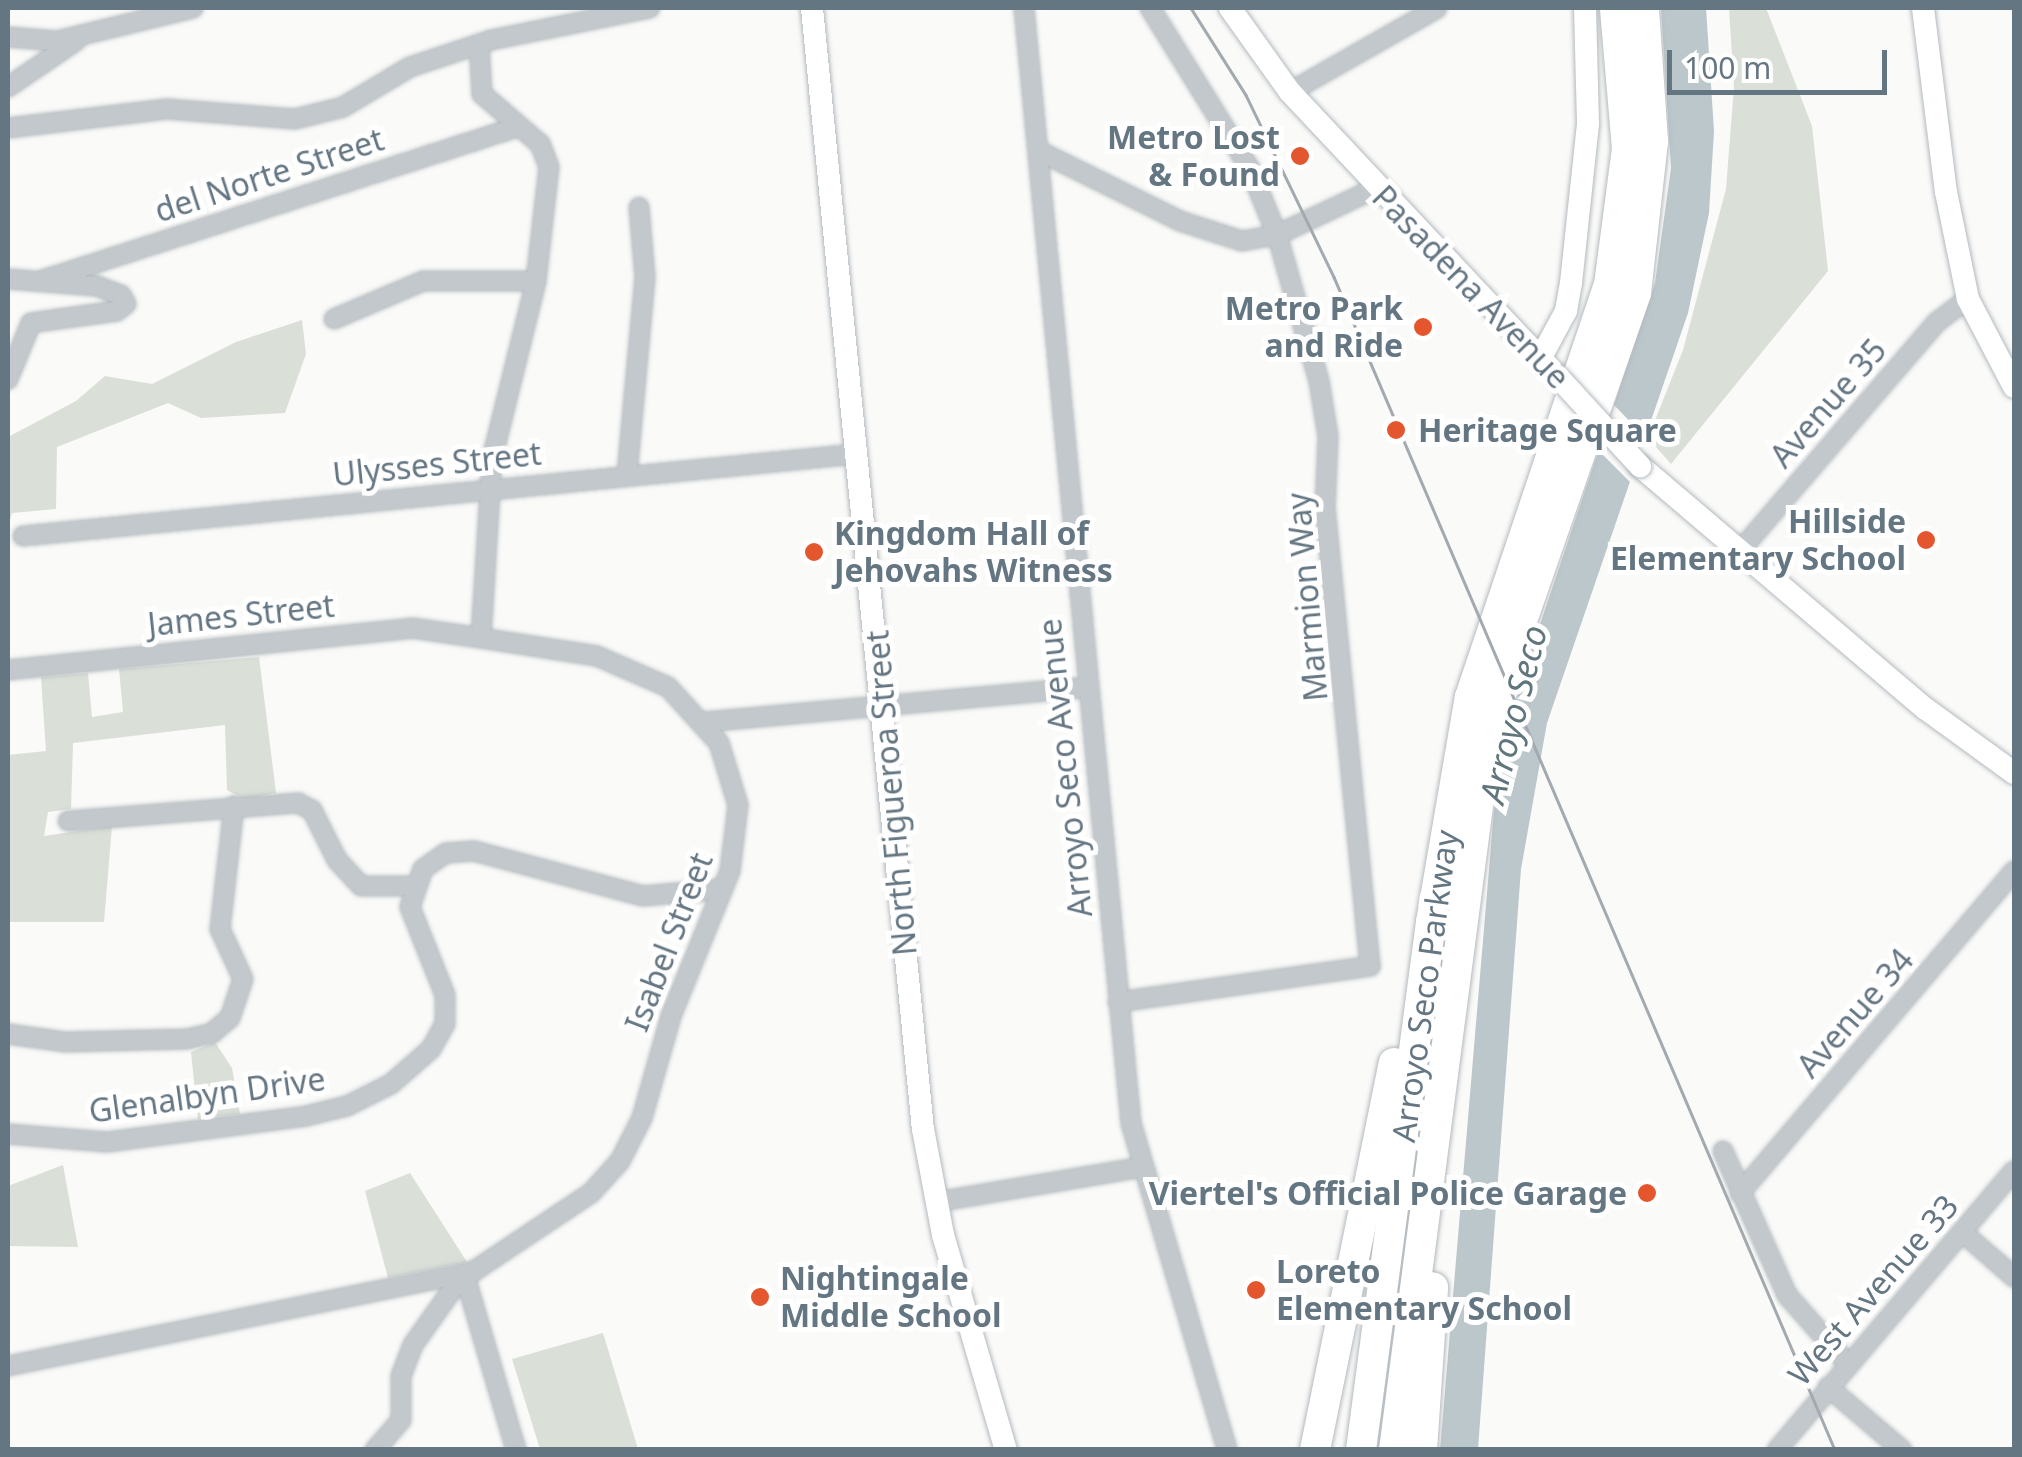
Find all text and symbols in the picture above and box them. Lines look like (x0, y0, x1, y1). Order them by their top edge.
scale bar (1672, 30, 1892, 92)
text: 100 m (1684, 47, 1771, 88)
place label: Metro Lost & Found (1107, 119, 1280, 194)
street label: del Norte Street (150, 120, 388, 230)
marker: Metro Lost & Found (1289, 145, 1311, 167)
street label: Pasadena Avenue (1365, 178, 1577, 396)
place label: Metro Park and Ride (1225, 290, 1403, 365)
marker: Metro Park and Ride (1412, 316, 1434, 338)
street label: Avenue 35 (1762, 331, 1894, 475)
place label: Heritage Square (1418, 411, 1677, 449)
marker: Heritage Square (1383, 417, 1409, 443)
street label: Ulysses Street (331, 434, 543, 494)
street label: Marmion Way (1279, 491, 1335, 703)
place label: Hillside Elementary School (1610, 503, 1906, 578)
place label: Kingdom Hall of Jehovahs Witness (834, 515, 1113, 590)
marker: Hillside Elementary School (1915, 529, 1937, 551)
marker: Kingdom Hall of Jehovahs Witness (803, 541, 825, 563)
street label: James Street (146, 586, 336, 644)
street label: Arroyo Seco Avenue (1030, 617, 1100, 919)
water label: Arroyo Seco (1471, 621, 1555, 807)
street label: North Figueroa Street (858, 629, 924, 957)
street label: Arroyo Seco Parkway (1384, 828, 1466, 1144)
street label: Isabel Street (617, 847, 721, 1037)
street label: Avenue 34 (1789, 941, 1921, 1085)
street label: Glenalbyn Drive (86, 1059, 328, 1131)
place label: Viertel's Official Police Garage (1149, 1174, 1627, 1212)
marker: Viertel's Official Police Garage (1636, 1182, 1658, 1204)
street label: West Avenue 33 (1780, 1187, 1966, 1393)
place label: Loreto Elementary School (1276, 1253, 1572, 1328)
place label: Nightingale Middle School (780, 1260, 1002, 1335)
marker: Loreto Elementary School (1245, 1279, 1267, 1301)
marker: Nightingale Middle School (749, 1286, 771, 1308)

